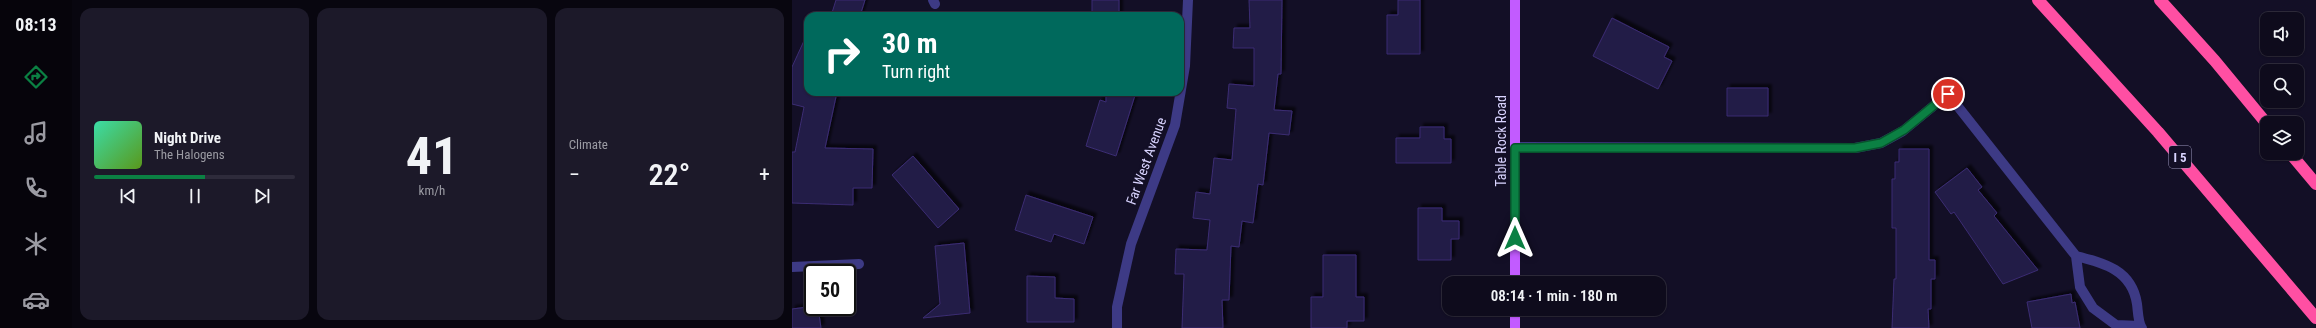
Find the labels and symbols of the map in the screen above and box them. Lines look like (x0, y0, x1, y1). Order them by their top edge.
pin (1931, 77, 1965, 111)
street label: Table Rock Road (1493, 95, 1509, 187)
street label: Far West Avenue (1123, 115, 1169, 207)
road number: I 5 (2169, 146, 2191, 168)
position arrow (1494, 217, 1536, 259)
speed limit sign: 50 (804, 264, 856, 316)

